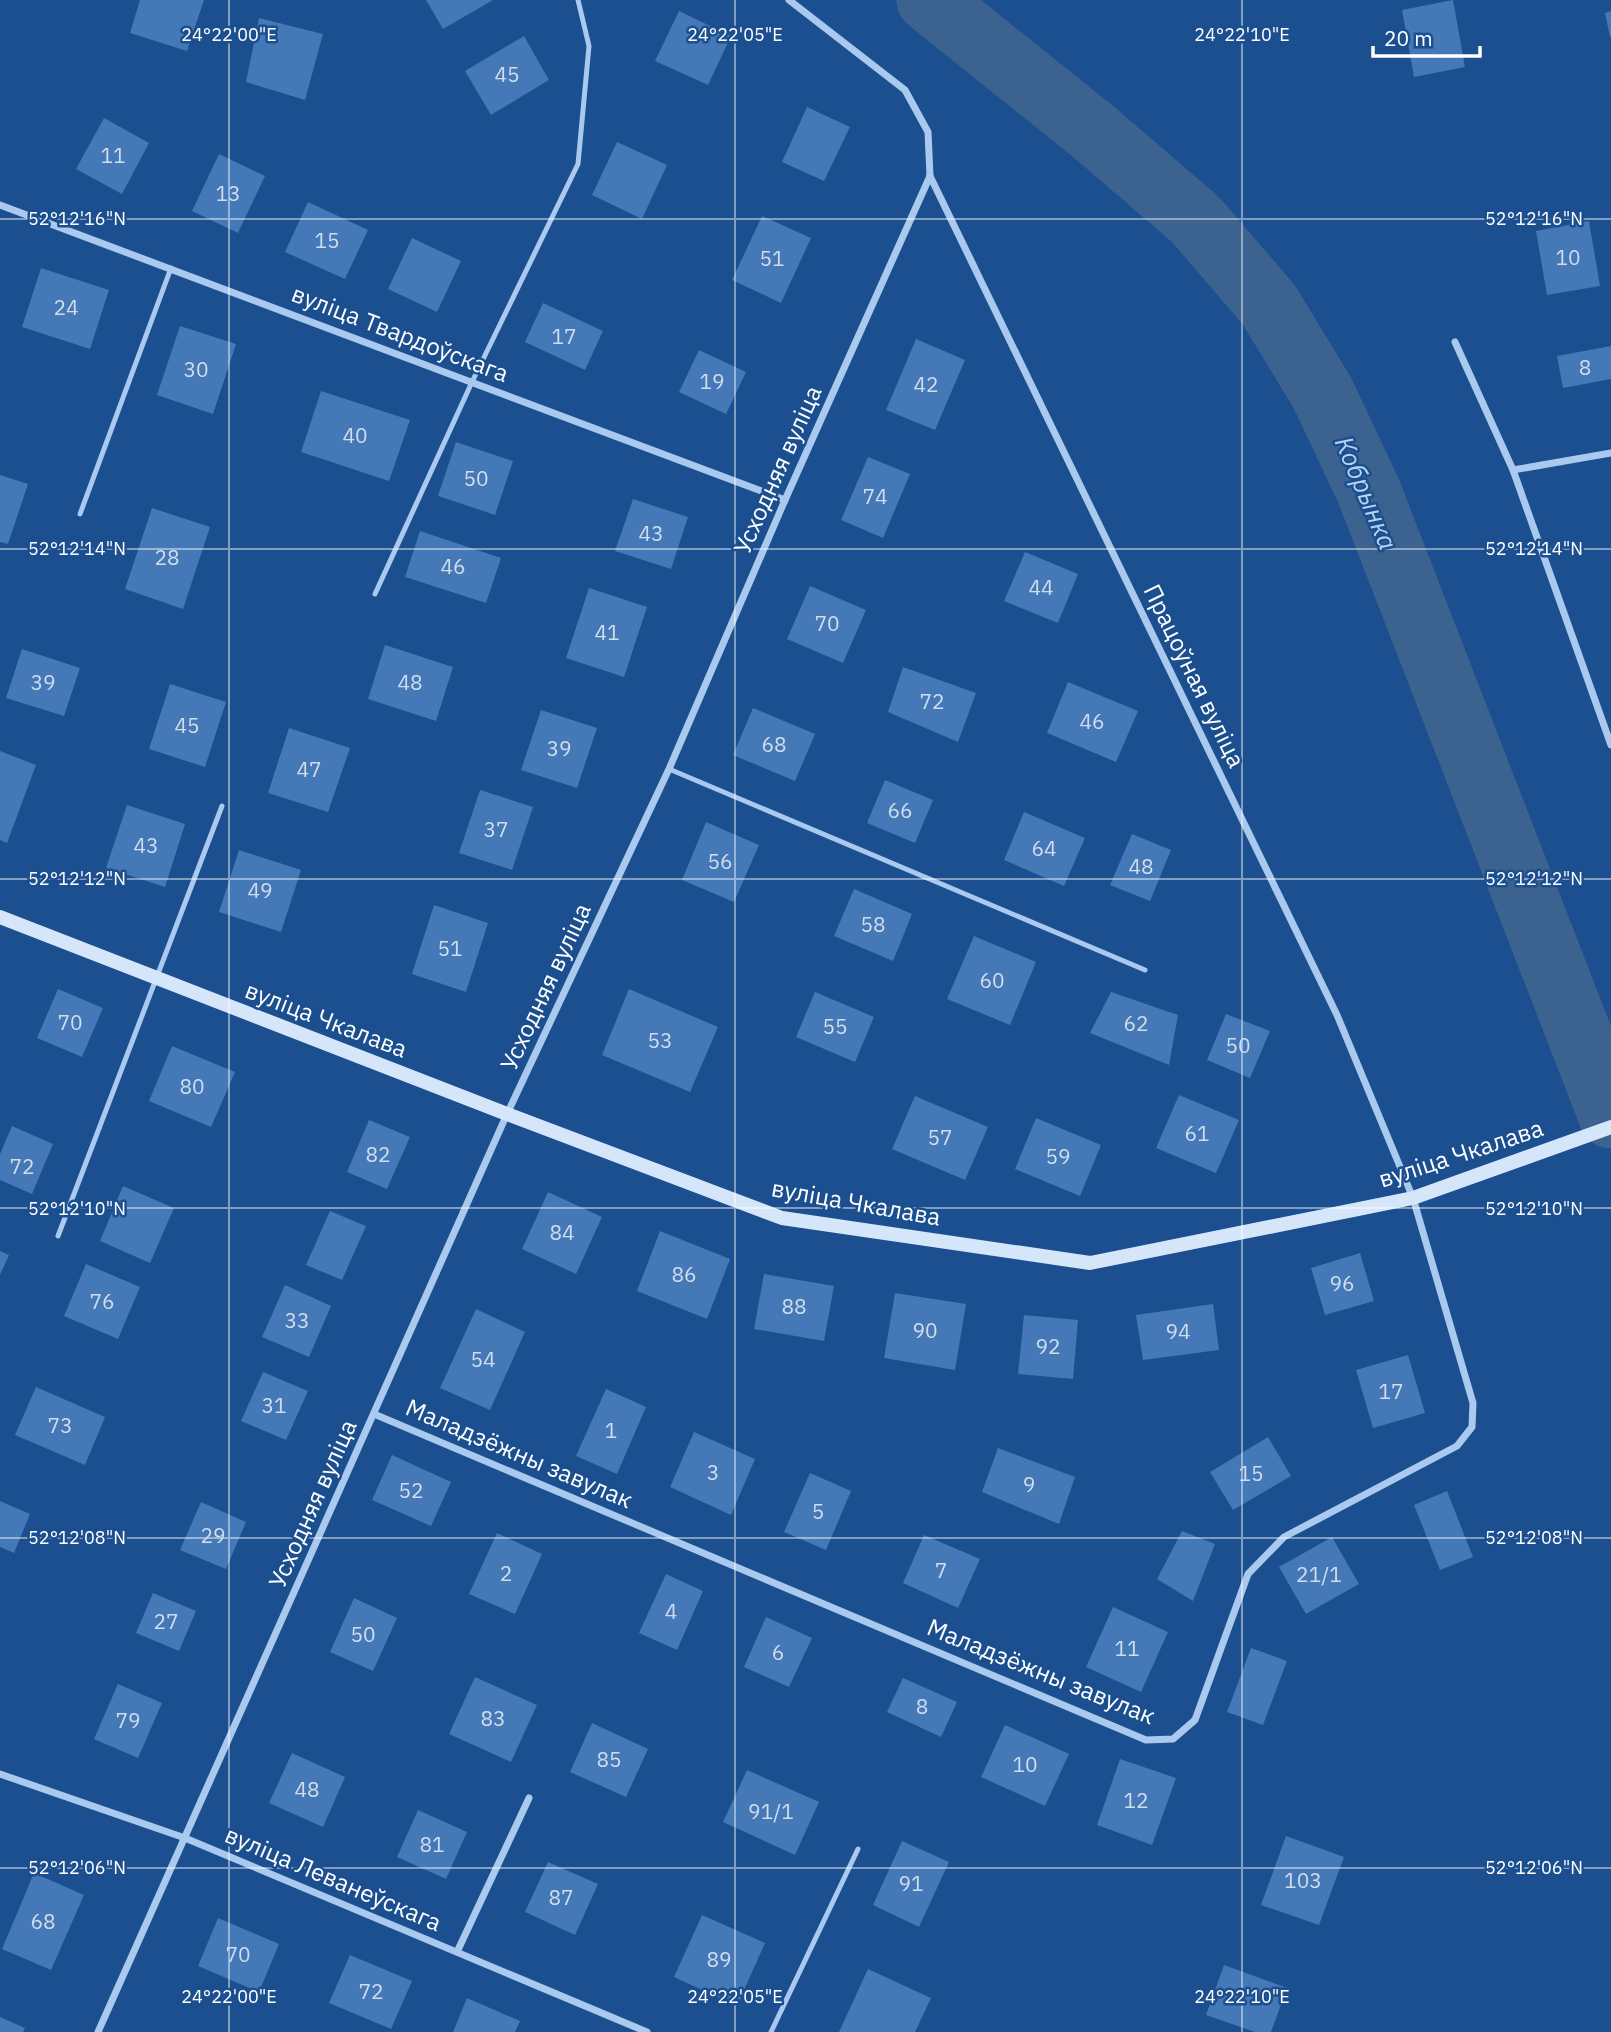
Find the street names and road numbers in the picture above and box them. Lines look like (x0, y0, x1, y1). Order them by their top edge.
street label: вуліца Твардоўскага (287, 277, 514, 389)
street label: Усходняя вуліца (726, 380, 829, 559)
street label: Працоўная вуліца (1137, 579, 1253, 773)
street label: Усходняя вуліца (492, 898, 598, 1075)
street label: вуліца Чкалава (241, 973, 412, 1065)
street label: вуліца Чкалава (1374, 1111, 1547, 1195)
street label: вуліца Чкалава (769, 1171, 943, 1233)
street label: Маладзёжны завулак (401, 1391, 638, 1515)
street label: Усходняя вуліца (261, 1414, 364, 1593)
street label: Маладзёжны завулак (923, 1611, 1160, 1731)
street label: вуліца Леванеўскага (220, 1818, 447, 1938)

